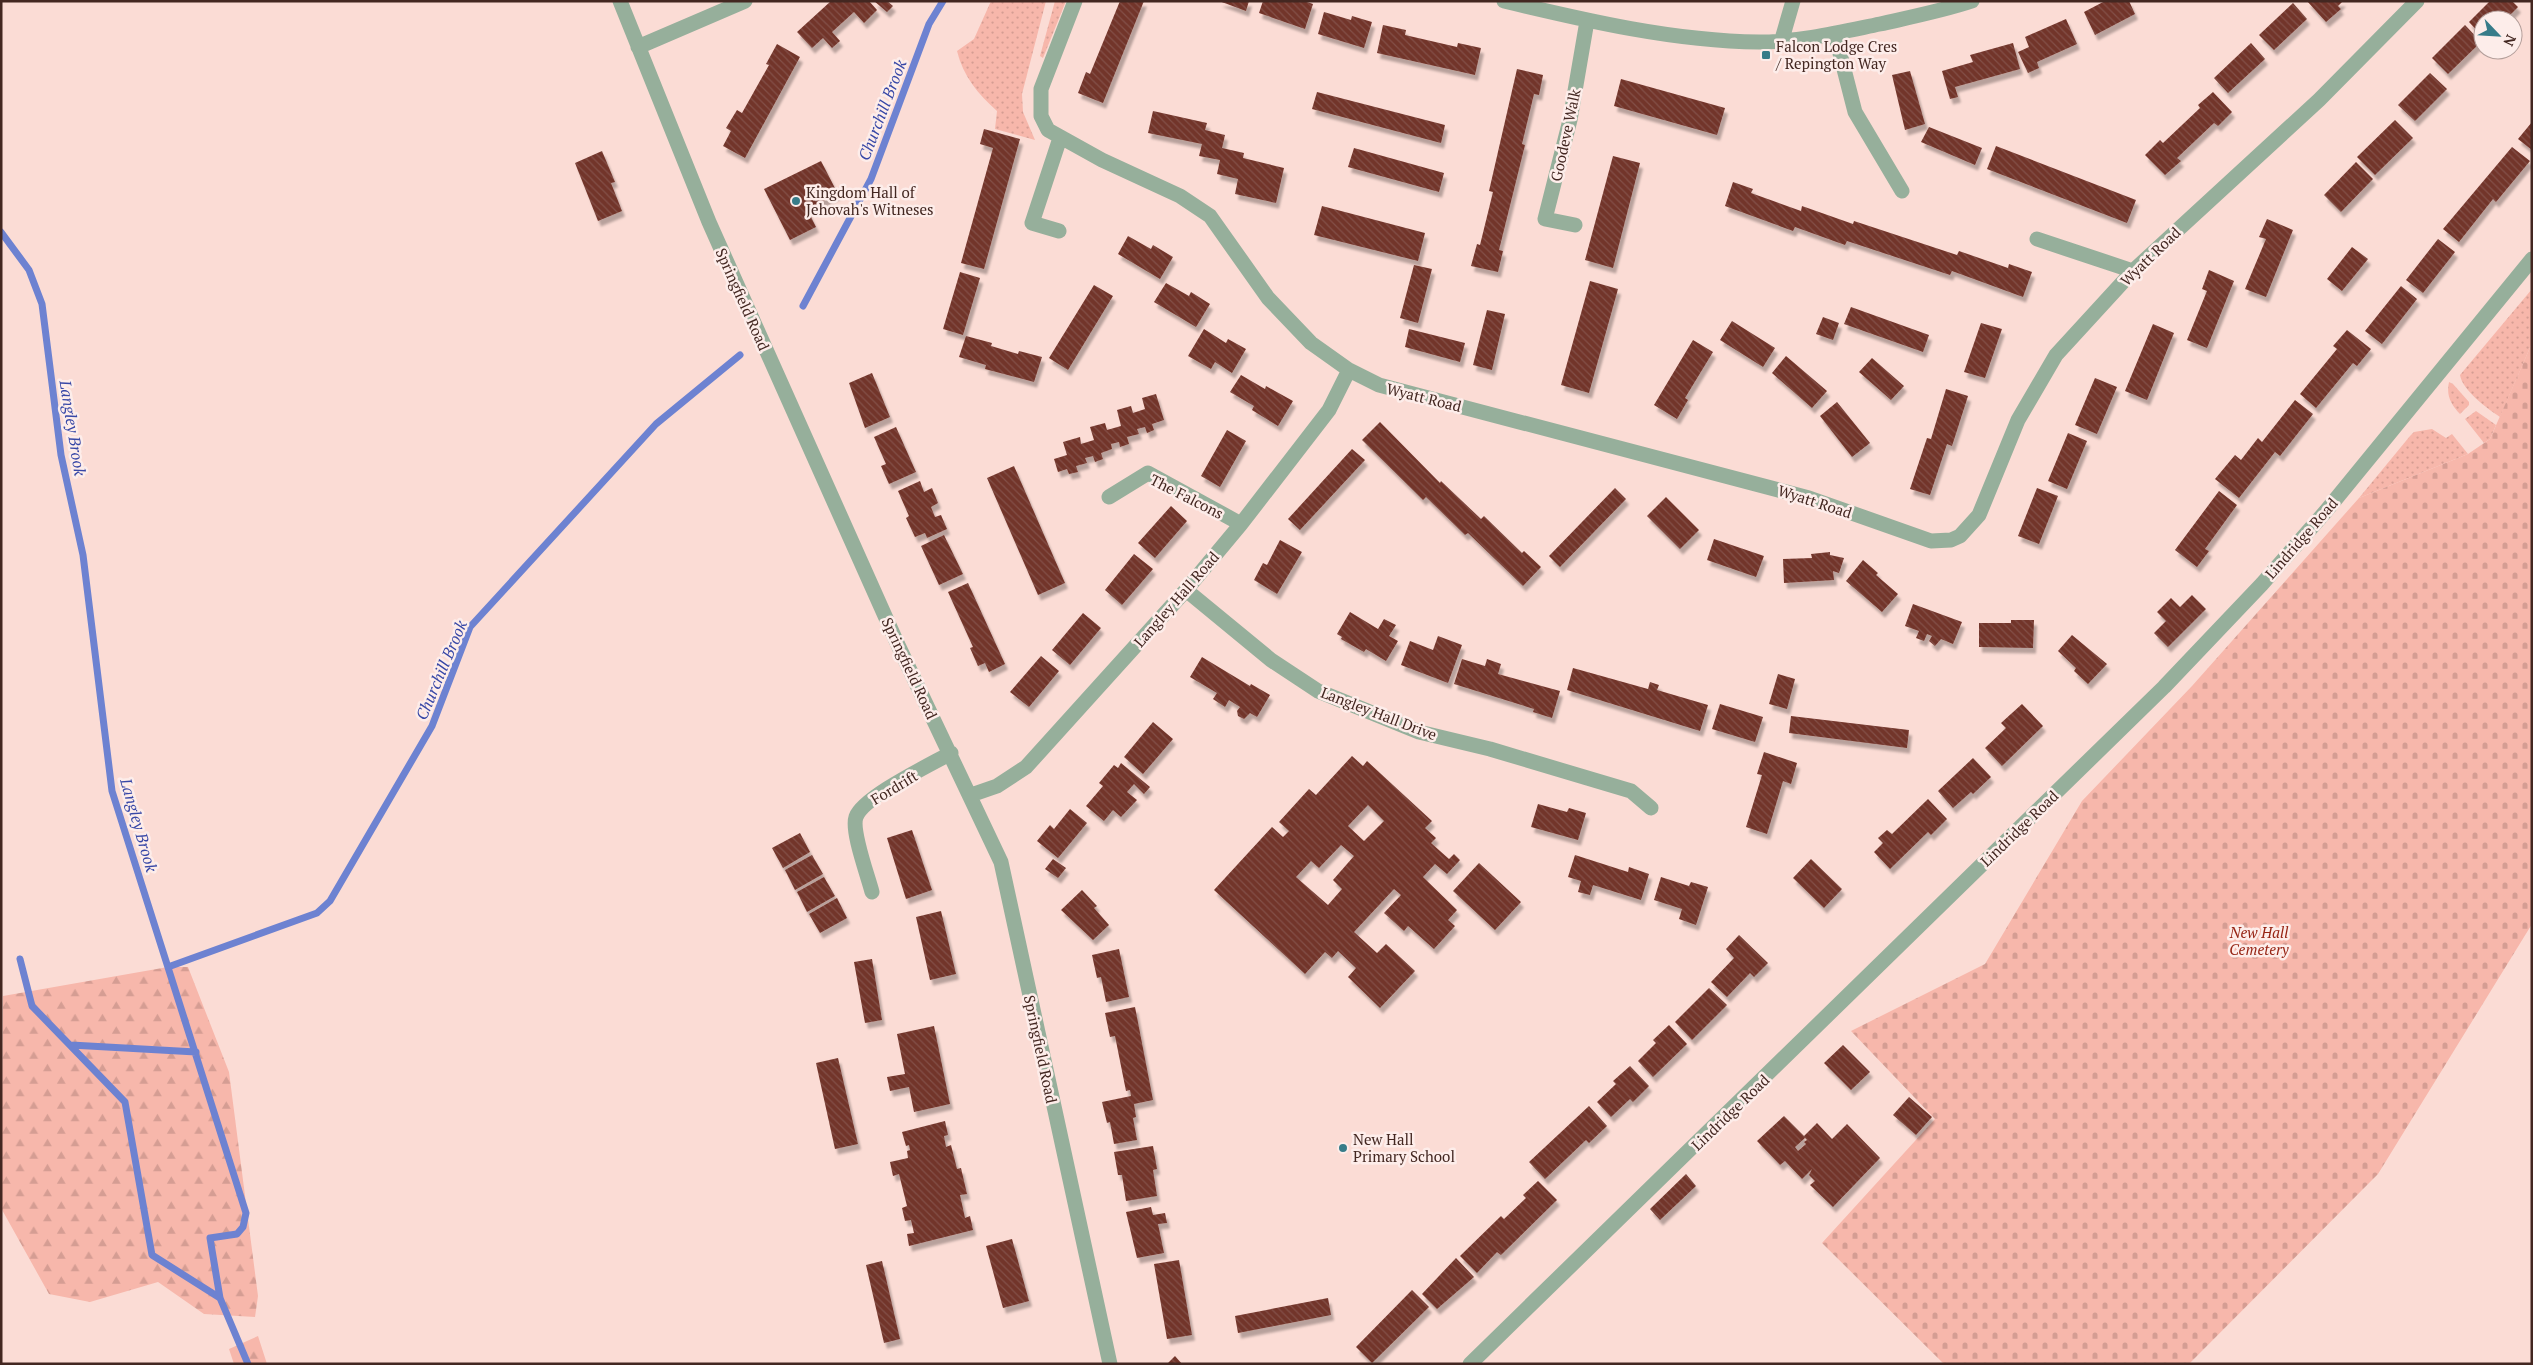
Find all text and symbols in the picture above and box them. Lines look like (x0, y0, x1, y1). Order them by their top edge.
north arrow (2473, 10, 2523, 60)
text: N (2499, 32, 2521, 50)
place label: Falcon Lodge Cres / Repington Way (1775, 36, 1897, 73)
marker: Falcon Lodge Cres / Repington Way (1760, 49, 1772, 61)
water label: Churchill Brook (853, 56, 911, 164)
street label: Goodeve Walk (1545, 87, 1585, 183)
place label: Kingdom Hall of Jehovah's Witneses (806, 182, 934, 219)
marker: Kingdom Hall of Jehovah's Witneses (790, 195, 802, 207)
street label: Wyatt Road (2116, 222, 2184, 290)
street label: Springfield Road (711, 245, 775, 353)
water label: Langley Brook (54, 378, 91, 478)
street label: Wyatt Road (1384, 378, 1464, 416)
street label: The Falcons (1147, 469, 1227, 523)
street label: Wyatt Road (1775, 480, 1855, 522)
street label: Lindridge Road (2260, 493, 2342, 583)
street label: Langley Hall Road (1129, 547, 1223, 651)
street label: Springfield Road (878, 614, 942, 722)
water label: Churchill Brook (410, 617, 472, 723)
street label: Langley Hall Drive (1318, 682, 1440, 744)
street label: Fordrift (867, 765, 922, 809)
water label: Langley Brook (115, 775, 163, 875)
street label: Lindridge Road (1976, 786, 2062, 870)
park label: New Hall Cemetery (2229, 922, 2290, 959)
street label: Springfield Road (1020, 993, 1062, 1105)
street label: Lindridge Road (1687, 1070, 1773, 1154)
place label: New Hall Primary School (1353, 1129, 1455, 1166)
marker: New Hall Primary School (1337, 1142, 1349, 1154)

